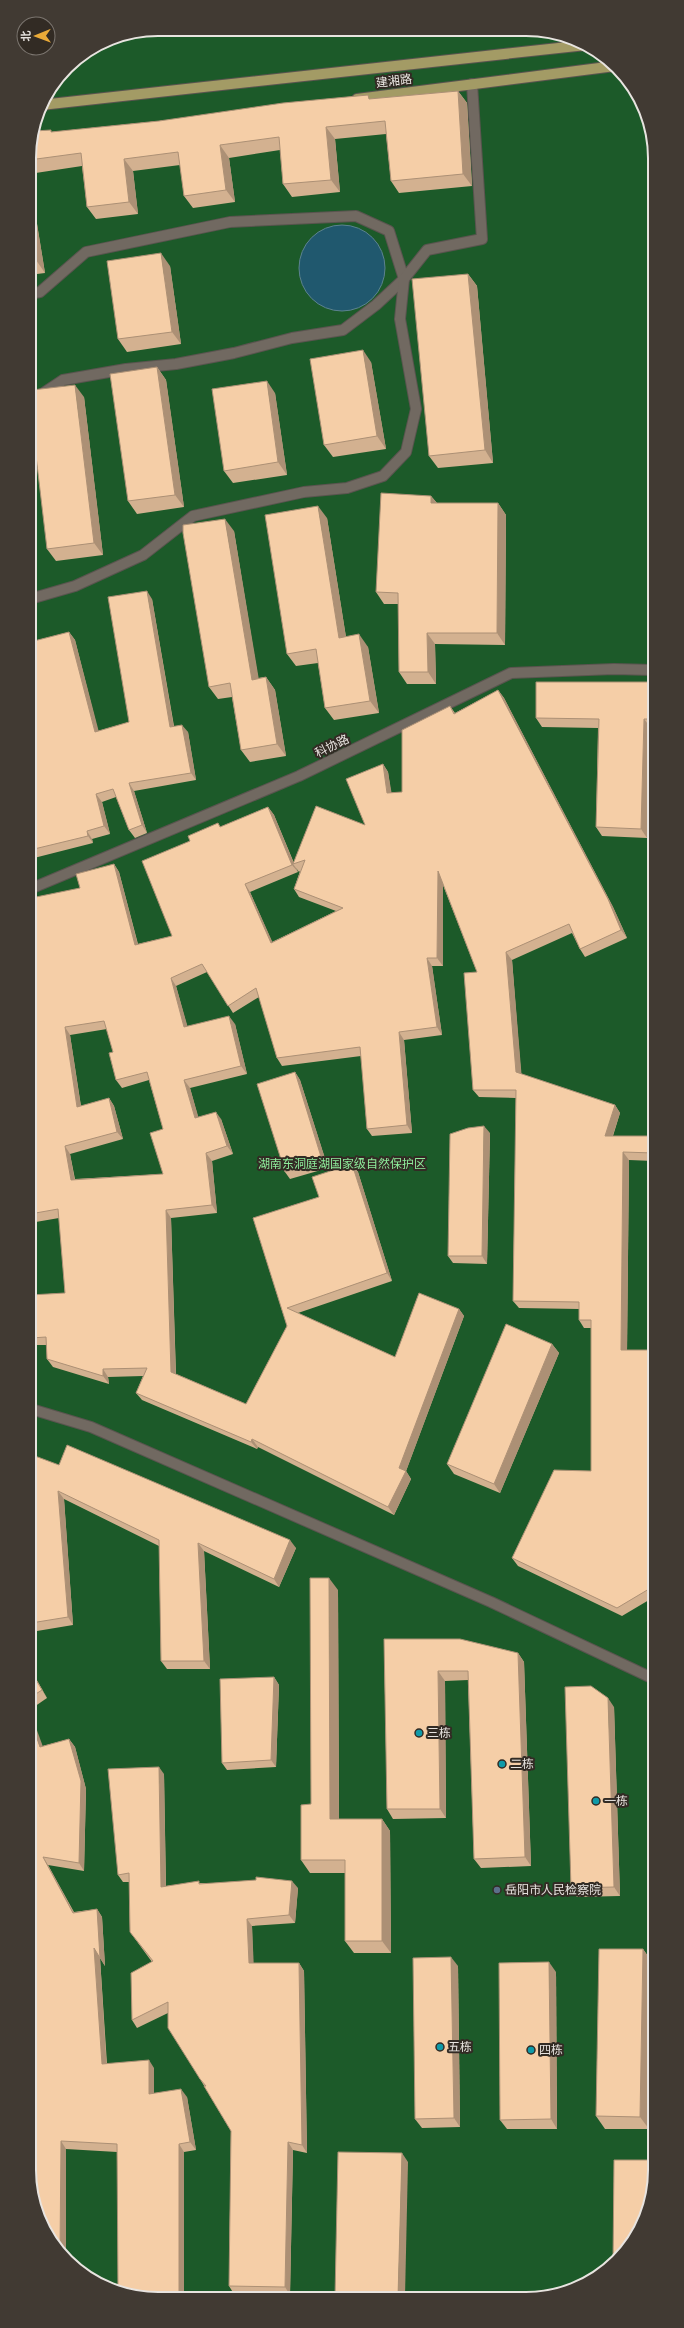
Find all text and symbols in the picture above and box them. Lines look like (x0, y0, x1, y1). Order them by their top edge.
north arrow (16, 16, 56, 56)
text: 北 (18, 31, 33, 42)
street label: 建湘路 (375, 70, 413, 91)
street label: 科协路 (312, 730, 352, 761)
park label: 湖南东洞庭湖国家级自然保护区 (258, 1155, 426, 1172)
place label: 三栋 (427, 1724, 451, 1741)
marker: 三栋 (414, 1728, 424, 1738)
place label: 二栋 (510, 1755, 534, 1772)
marker: 二栋 (497, 1759, 507, 1769)
place label: 一栋 (604, 1792, 628, 1809)
marker: 一栋 (591, 1796, 601, 1806)
place label: 岳阳市人民检察院 (505, 1881, 601, 1898)
marker: 岳阳市人民检察院 (492, 1885, 502, 1895)
place label: 五栋 (448, 2038, 472, 2055)
place label: 四栋 (539, 2041, 563, 2058)
marker: 五栋 (435, 2042, 445, 2052)
marker: 四栋 (526, 2045, 536, 2055)

